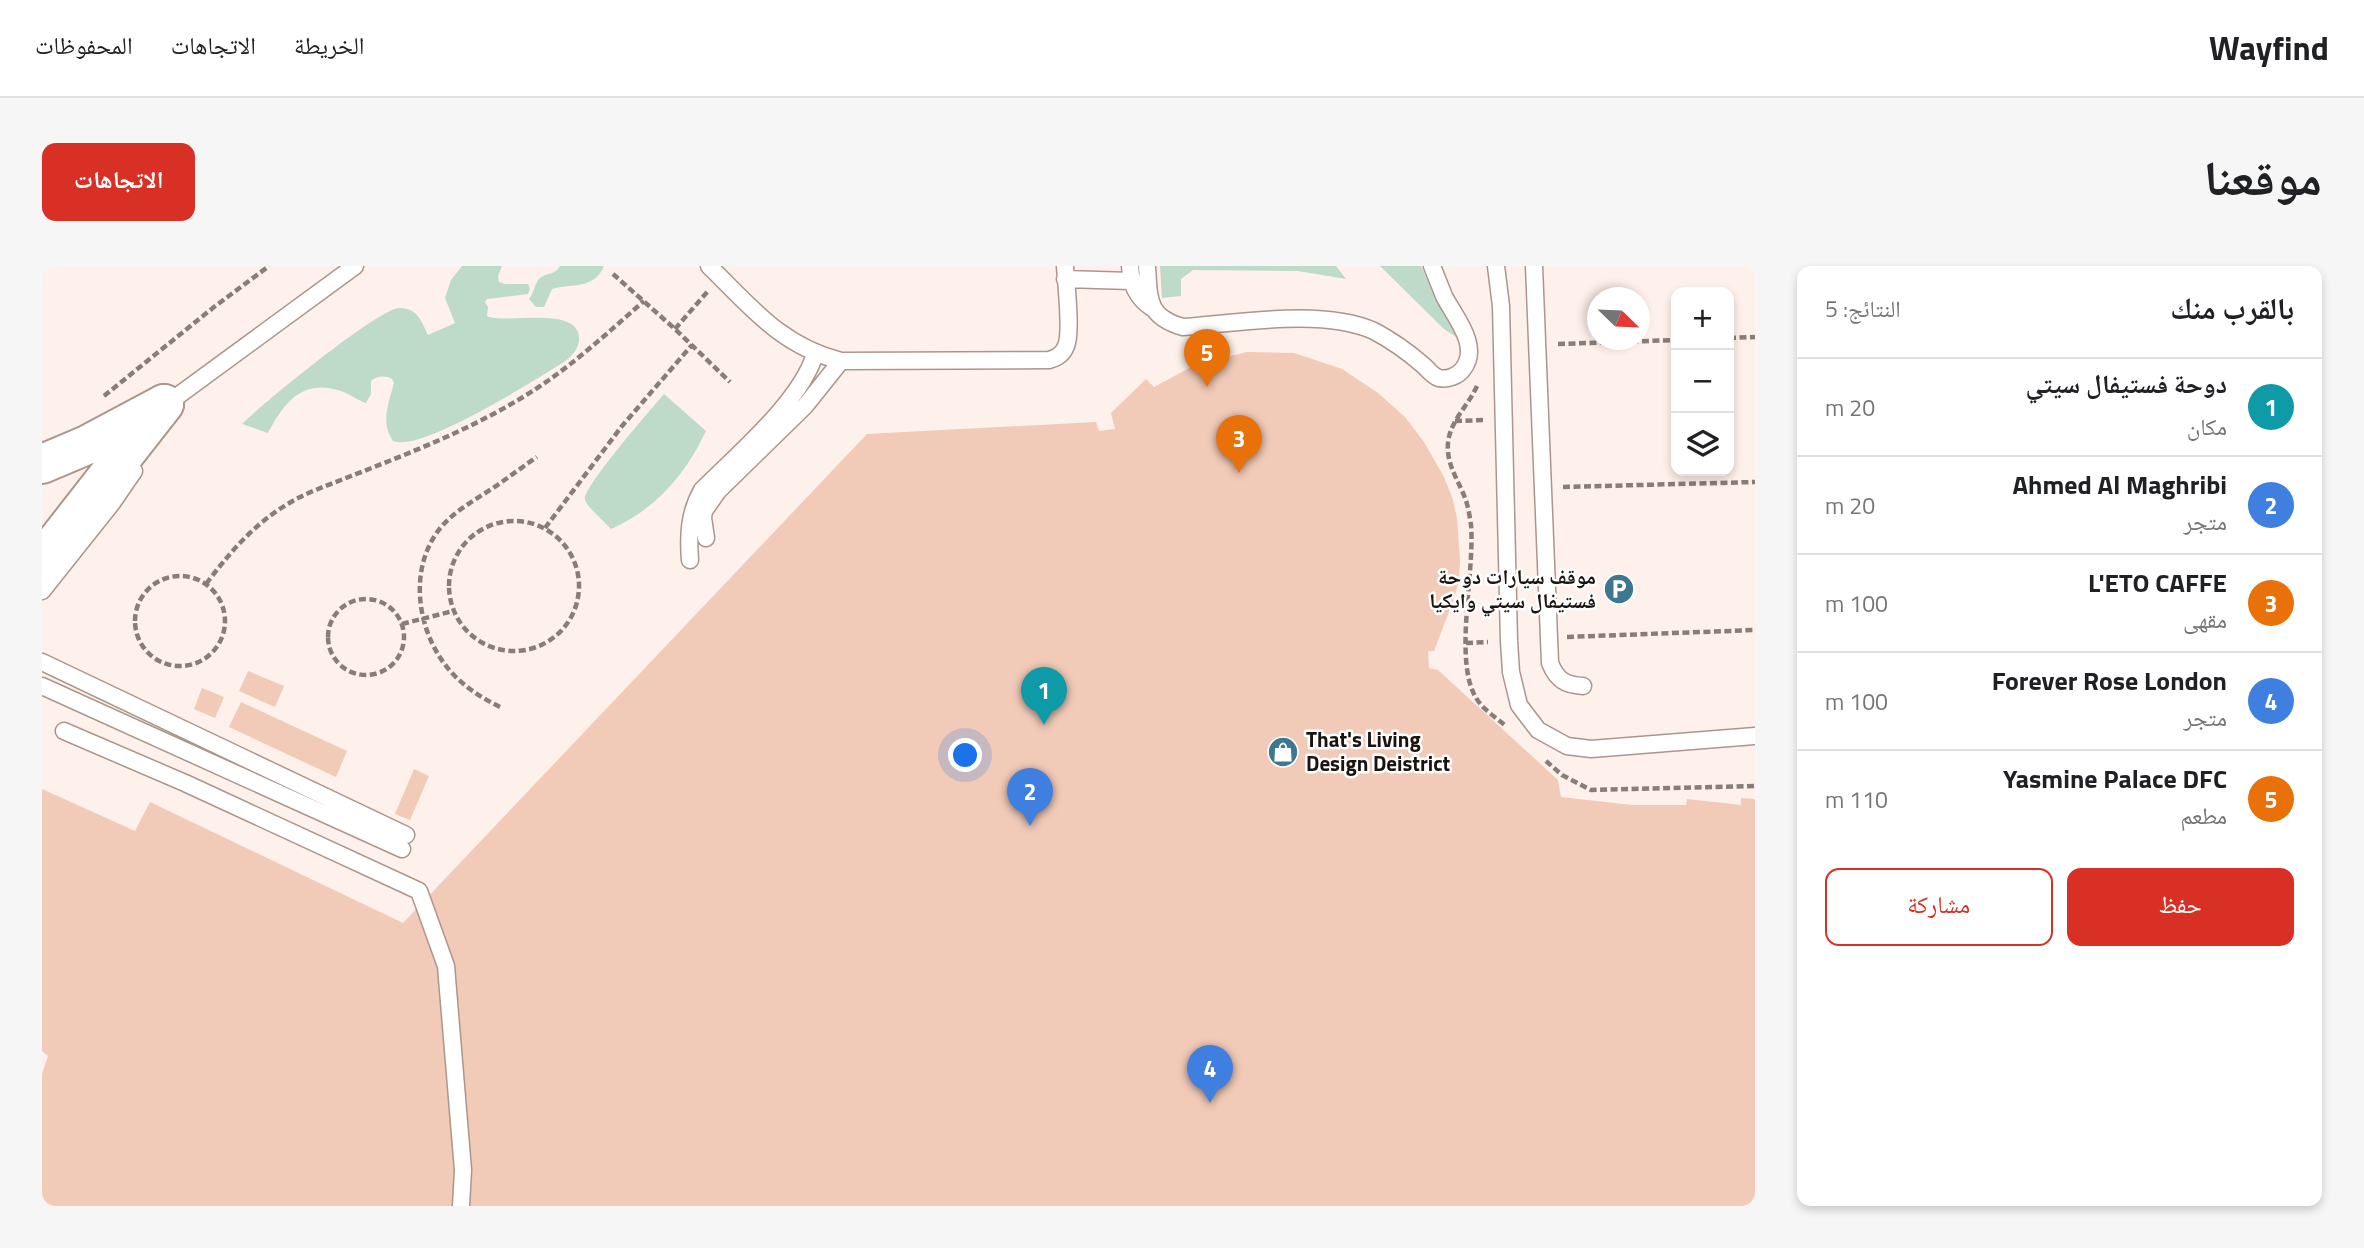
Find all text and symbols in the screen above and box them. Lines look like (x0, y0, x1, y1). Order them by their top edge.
text: Wayfind (2209, 23, 2329, 73)
text: المحفوظات (35, 27, 133, 63)
text: الاتجاهات (171, 27, 256, 63)
text: الخريطة (294, 27, 365, 63)
text: موقعنا (2204, 139, 2322, 214)
button: الاتجاهات (42, 143, 195, 221)
text: بالقرب منك (2170, 285, 2294, 331)
north arrow (1587, 287, 1650, 350)
map controls (1671, 287, 1734, 476)
button: + (1671, 287, 1734, 350)
text: النتائج: 5 (1825, 291, 1901, 326)
pin: 5 (1184, 329, 1230, 387)
button: − (1671, 350, 1734, 413)
text: دوحة فستيفال سيتي (2025, 364, 2227, 403)
text: 20 m (1825, 390, 1875, 425)
text: 1 (2265, 390, 2277, 425)
text: مكان (2187, 409, 2227, 444)
button: layers (1671, 413, 1734, 476)
pin: 3 (1216, 415, 1262, 473)
text: Ahmed Al Maghribi (2012, 465, 2227, 504)
text: 20 m (1825, 488, 1875, 523)
text: 2 (2265, 488, 2277, 523)
text: متجر (2184, 504, 2227, 539)
place label: موقف سيارات دوحة فستيفال سيتي وايكيا (1429, 560, 1596, 617)
text: L'ETO CAFFE (2088, 563, 2227, 602)
parking icon: موقف سيارات دوحة فستيفال سيتي وايكيا (1602, 572, 1636, 606)
text: 100 m (1825, 586, 1888, 621)
text: 3 (2265, 586, 2277, 621)
text: مقهى (2183, 602, 2227, 637)
text: Forever Rose London (1992, 661, 2227, 700)
pin: 1 (1021, 667, 1067, 725)
text: 100 m (1825, 684, 1888, 719)
text: 4 (2265, 684, 2277, 719)
text: متجر (2184, 700, 2227, 735)
place label: That's Living Design Deistrict (1306, 723, 1451, 779)
shop icon: That's Living Design Deistrict (1266, 735, 1300, 769)
your location (948, 738, 982, 772)
text: Yasmine Palace DFC (2003, 759, 2227, 798)
pin: 2 (1007, 768, 1053, 826)
text: 110 m (1825, 782, 1888, 817)
text: 5 (2265, 782, 2277, 817)
text: مطعم (2180, 798, 2227, 833)
button: مشاركة (1825, 868, 2053, 946)
button: حفظ (2067, 868, 2294, 946)
pin: 4 (1187, 1045, 1233, 1103)

